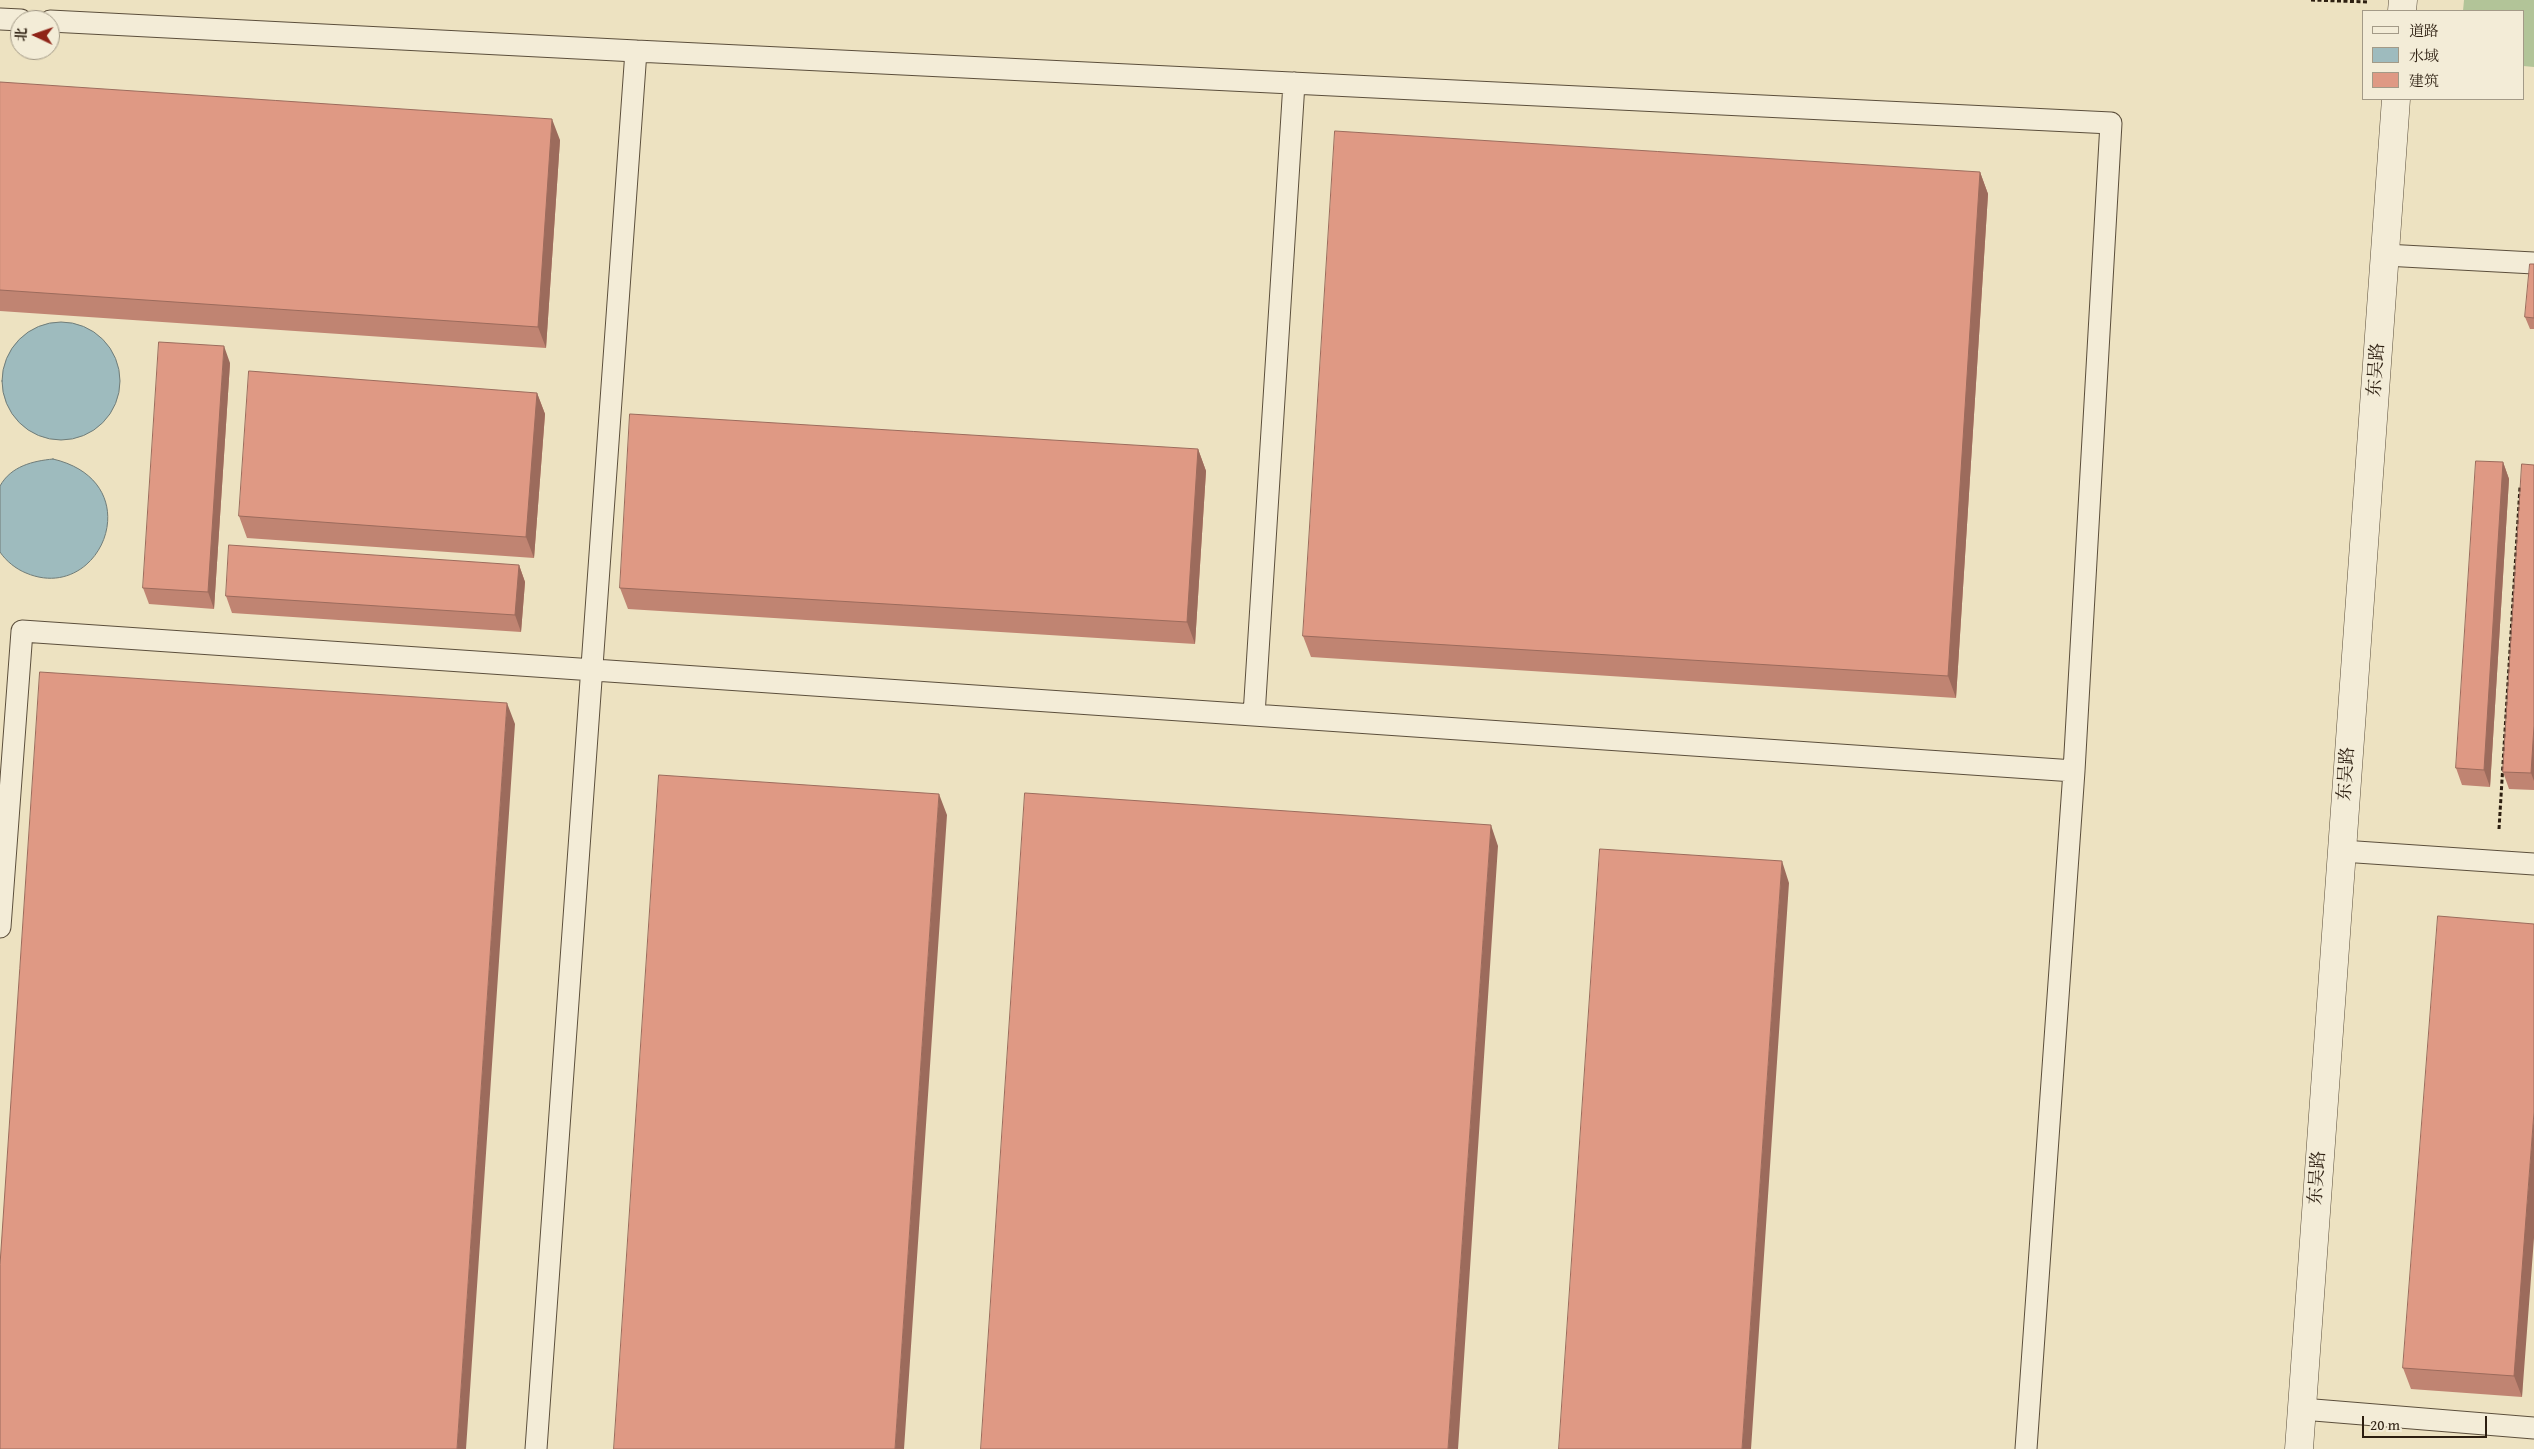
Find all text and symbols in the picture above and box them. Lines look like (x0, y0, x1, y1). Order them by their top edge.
north arrow (10, 10, 60, 60)
legend (2362, 10, 2524, 100)
text: 道路 (2409, 20, 2439, 41)
text: 北 (11, 27, 31, 42)
text: 水域 (2409, 45, 2439, 66)
text: 建筑 (2409, 70, 2439, 91)
street label: 东吴路 (2364, 342, 2390, 398)
street label: 东吴路 (2334, 746, 2360, 802)
street label: 东吴路 (2305, 1150, 2331, 1206)
scale bar (2364, 1406, 2489, 1438)
text: 20 m (2370, 1414, 2400, 1435)

